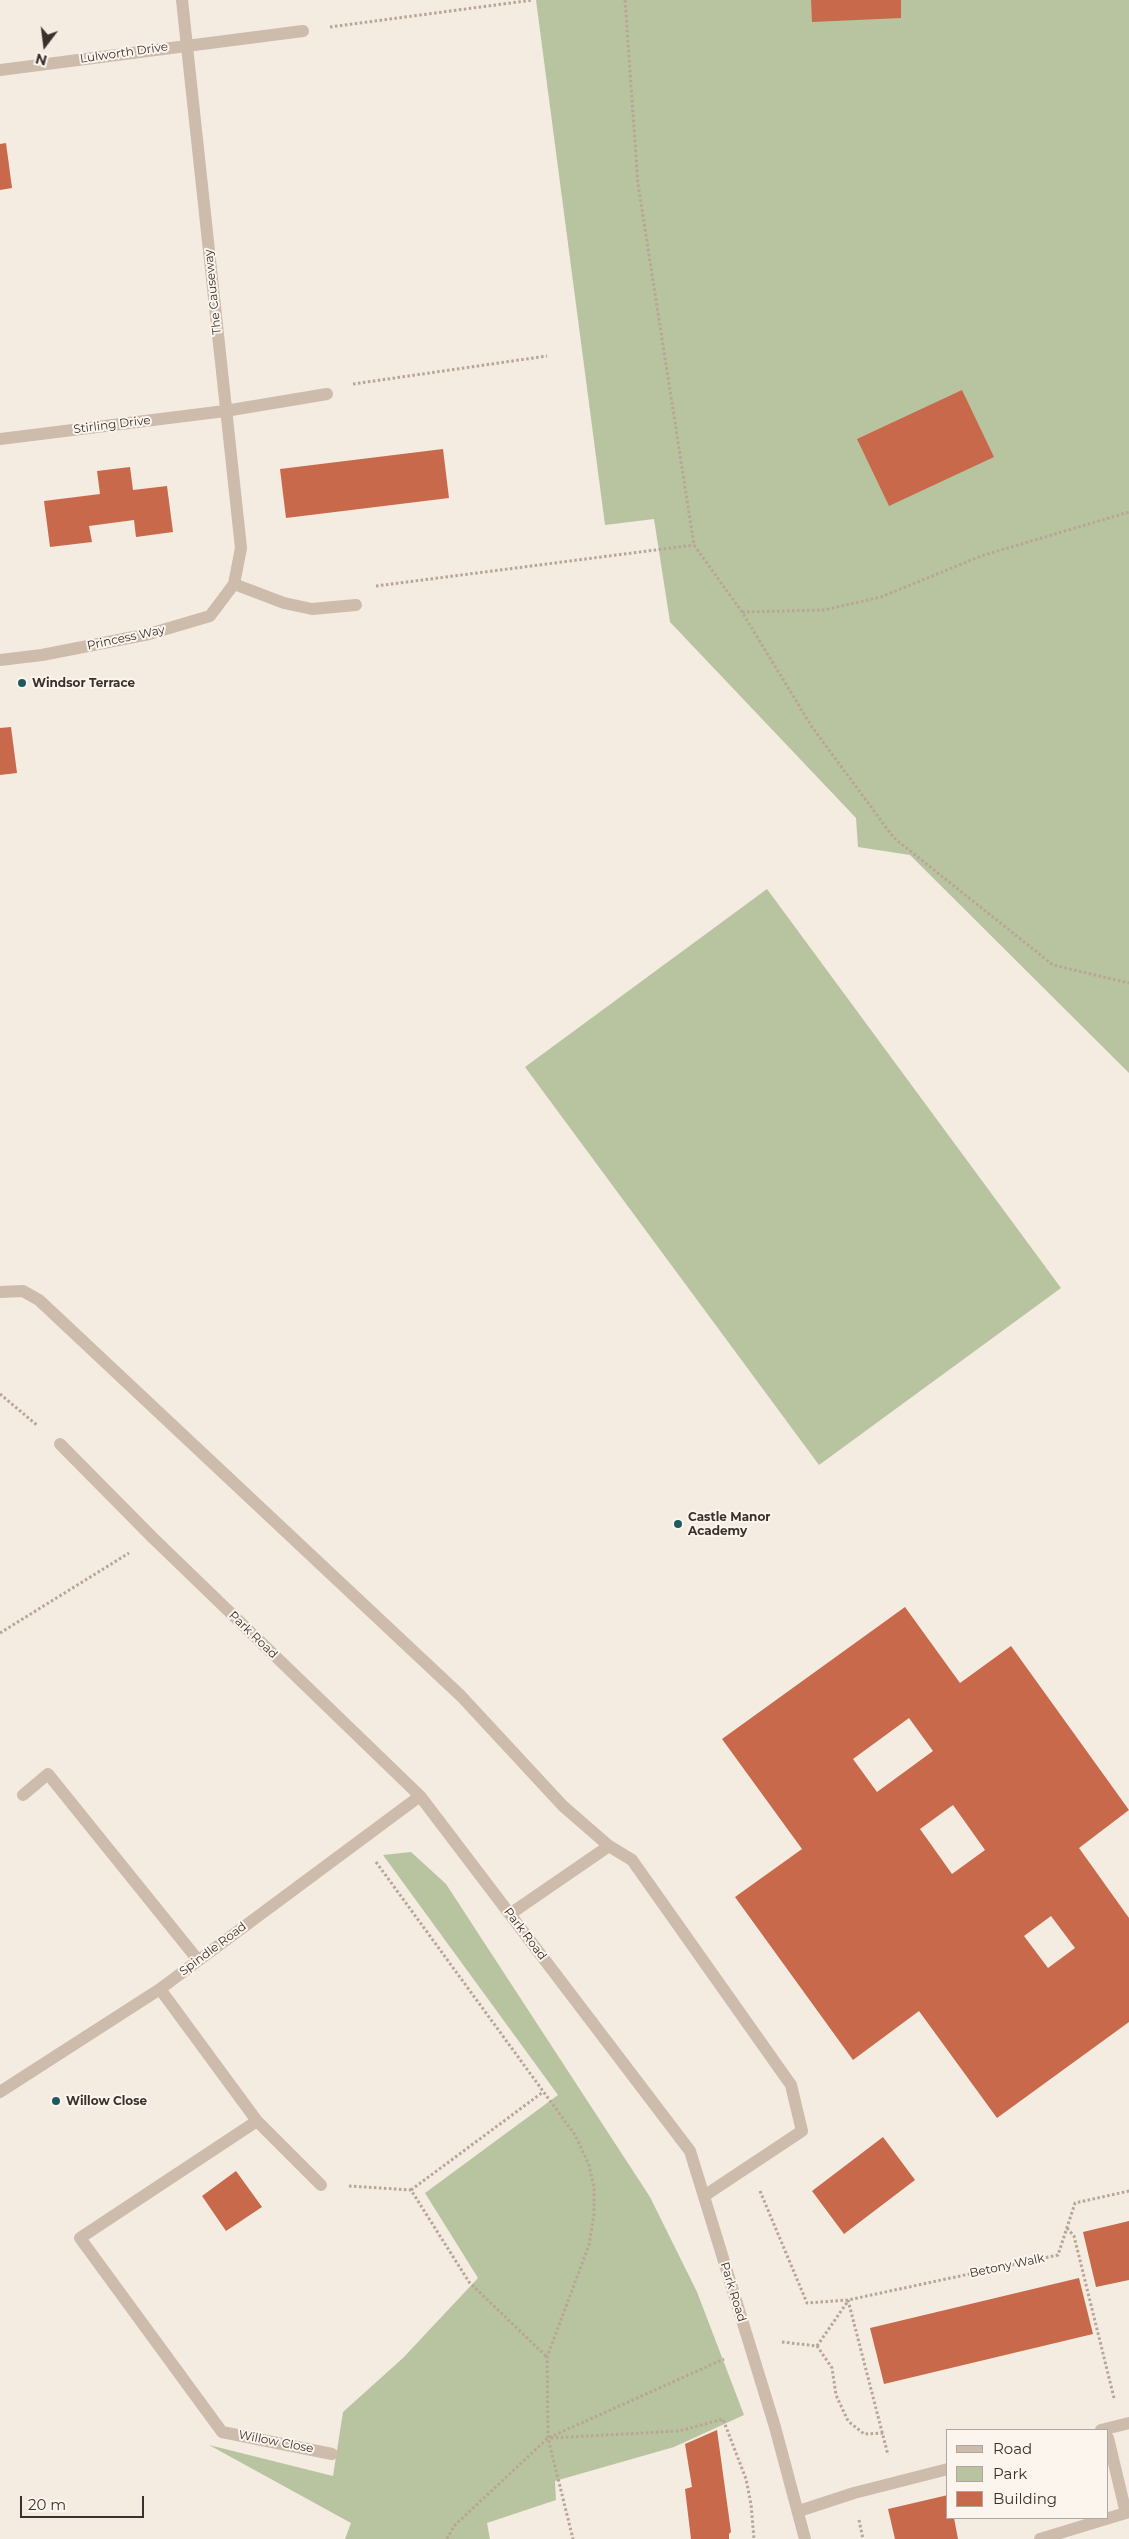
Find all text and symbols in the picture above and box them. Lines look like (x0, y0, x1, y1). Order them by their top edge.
north arrow (20, 20, 70, 70)
street label: Lulworth Drive (79, 40, 169, 66)
text: N (33, 49, 49, 70)
street label: The Causeway (201, 249, 225, 335)
street label: Stirling Drive (73, 413, 151, 437)
street label: Princess Way (86, 623, 166, 653)
place label: Windsor Terrace (32, 676, 135, 690)
marker: Windsor Terrace (16, 677, 28, 689)
place label: Castle Manor Academy (688, 1510, 770, 1538)
marker: Castle Manor Academy (672, 1518, 684, 1530)
street label: Park Road (226, 1608, 280, 1662)
street label: Park Road (501, 1905, 549, 1963)
street label: Spindle Road (177, 1919, 249, 1979)
place label: Willow Close (66, 2094, 147, 2108)
marker: Willow Close (50, 2095, 62, 2107)
street label: Betony Walk (968, 2251, 1046, 2281)
street label: Park Road (717, 2260, 749, 2324)
street label: Willow Close (237, 2428, 315, 2456)
legend (946, 2429, 1109, 2519)
text: Road (993, 2439, 1032, 2458)
text: Park (993, 2464, 1027, 2483)
scale bar (22, 2486, 146, 2518)
text: Building (993, 2489, 1057, 2508)
text: 20 m (28, 2495, 66, 2514)

